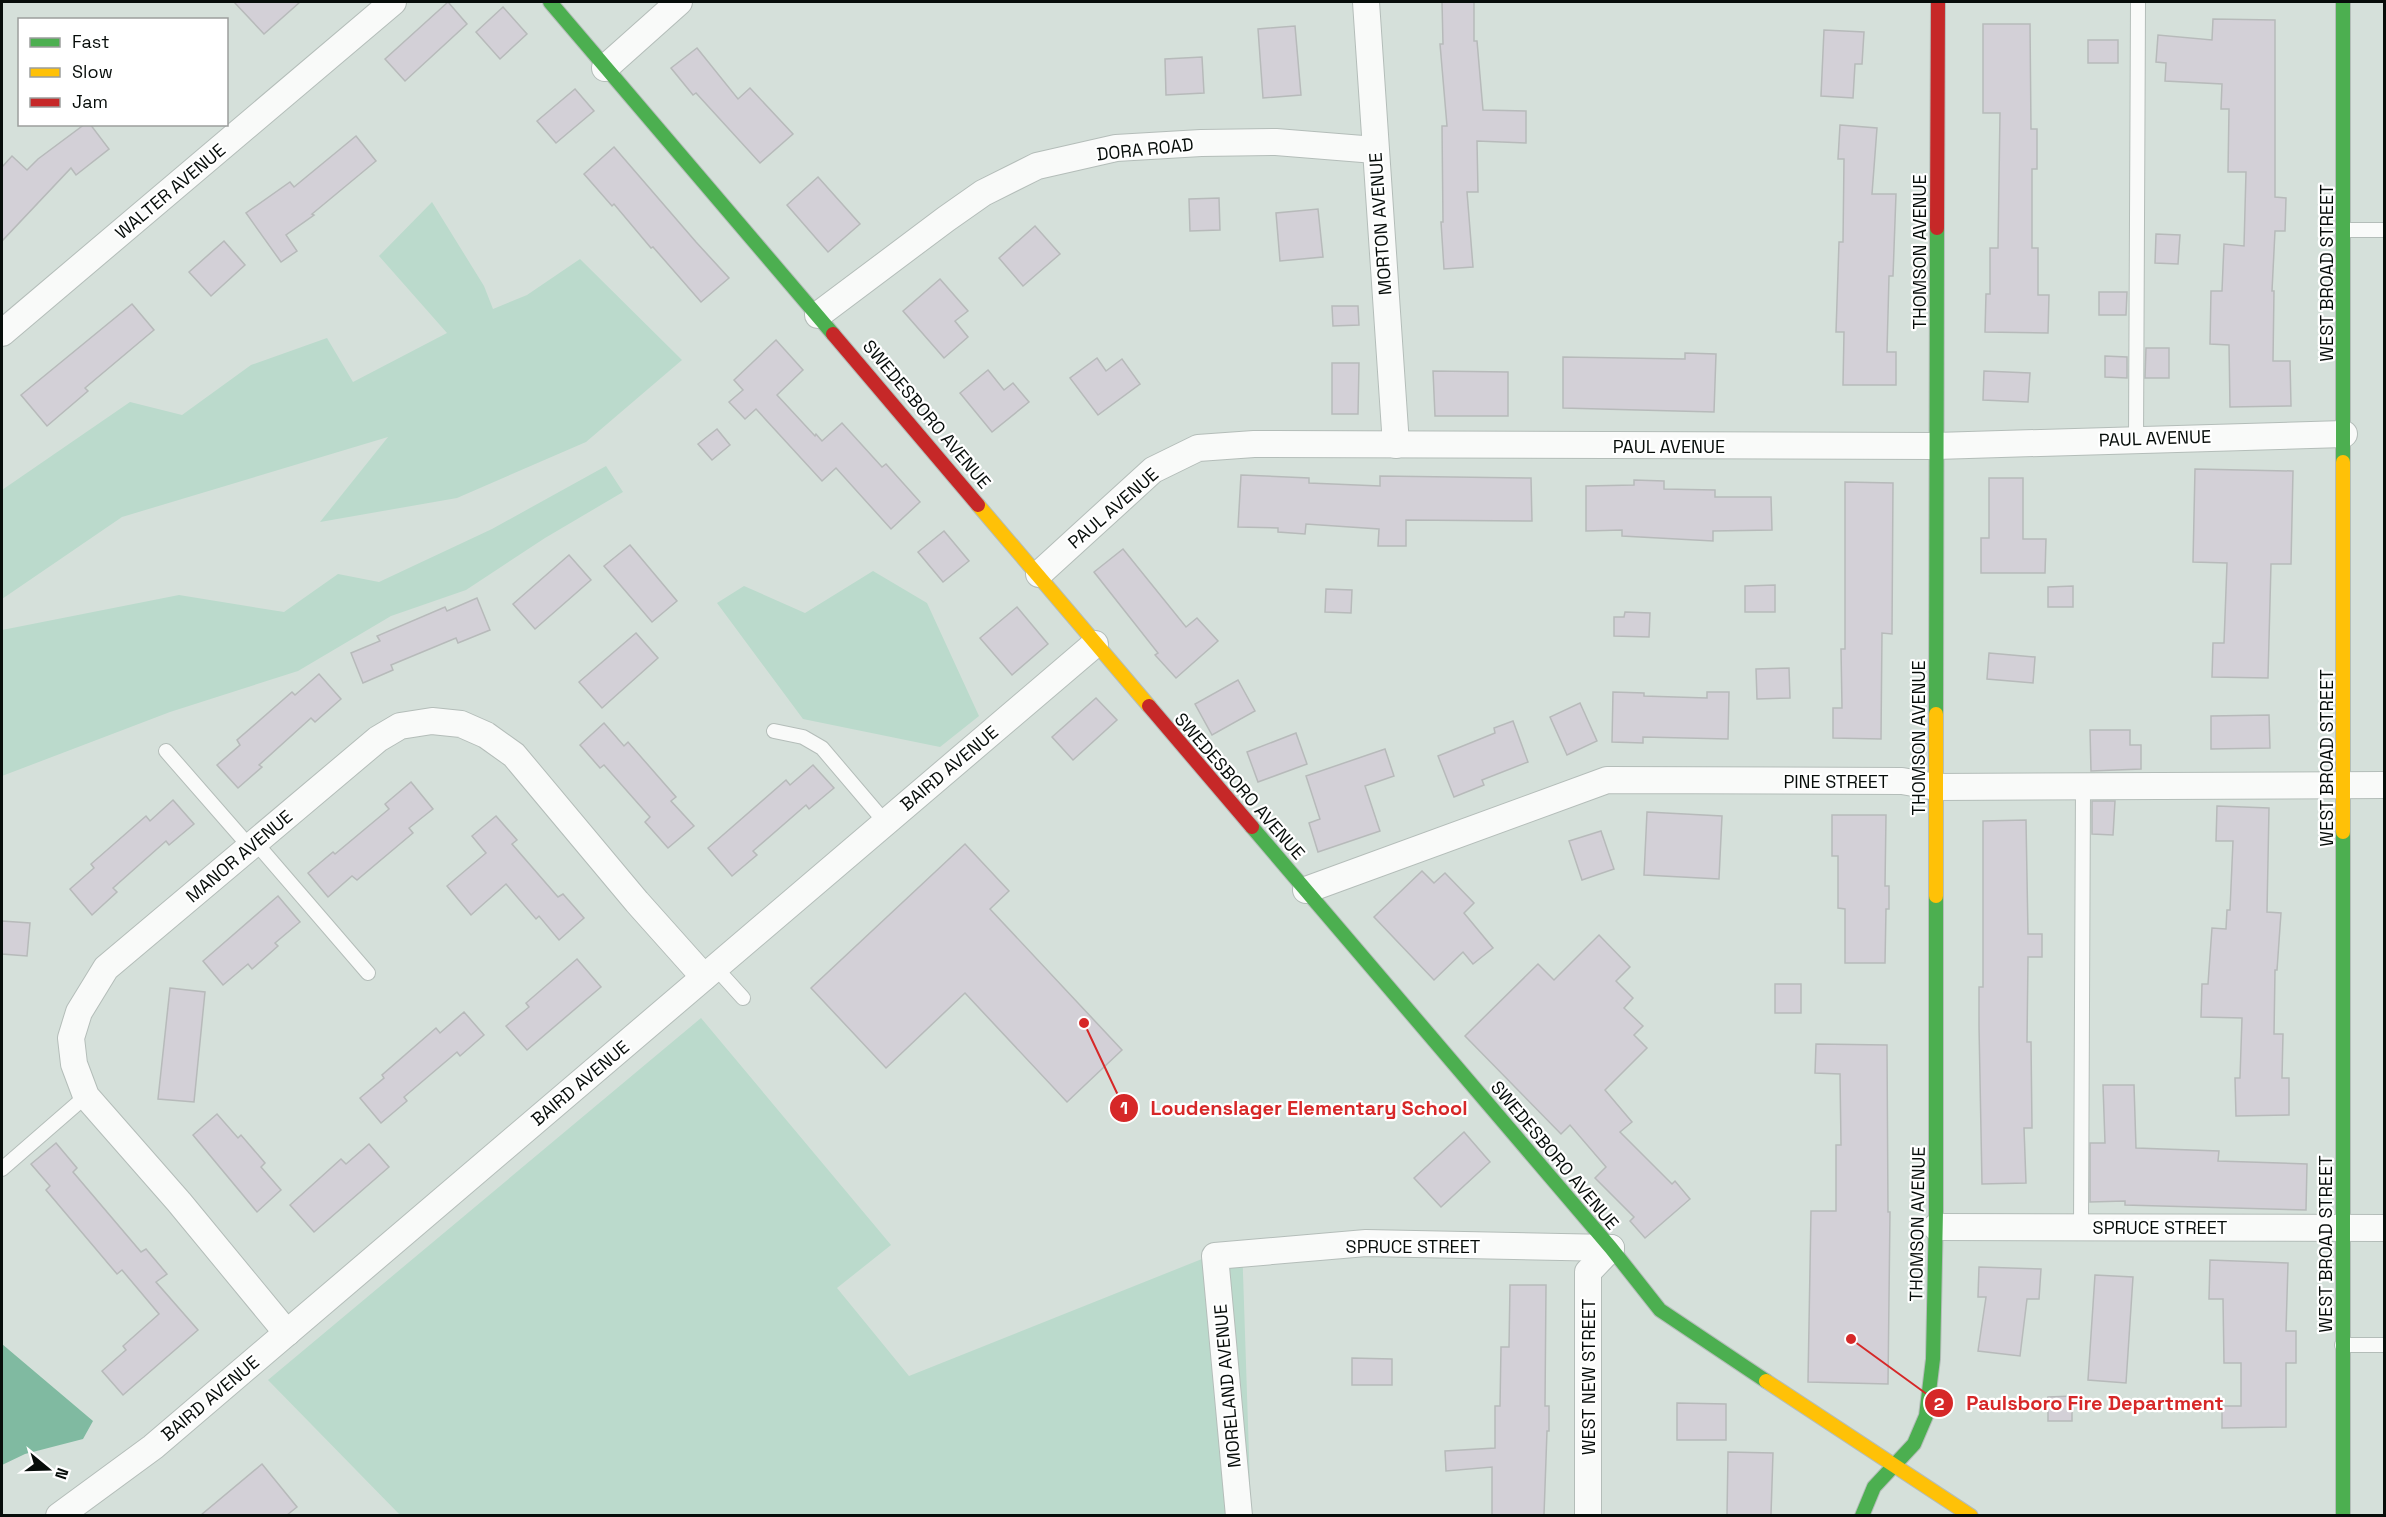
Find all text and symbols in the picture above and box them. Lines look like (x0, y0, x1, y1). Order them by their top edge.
legend (18, 18, 228, 126)
text: Fast (72, 30, 109, 53)
text: Slow (72, 60, 113, 83)
text: Jam (72, 90, 108, 113)
street label: DORA ROAD (1095, 132, 1195, 166)
street label: WALTER AVENUE (110, 138, 230, 244)
street label: MORTON AVENUE (1364, 152, 1396, 296)
street label: THOMSON AVENUE (1908, 174, 1931, 330)
street label: WEST BROAD STREET (2315, 184, 2338, 362)
street label: SWEDESBORO AVENUE (858, 335, 996, 493)
street label: PAUL AVENUE (2098, 425, 2212, 451)
street label: PAUL AVENUE (1613, 435, 1725, 458)
street label: PAUL AVENUE (1063, 462, 1163, 554)
street label: THOMSON AVENUE (1907, 660, 1930, 816)
street label: WEST BROAD STREET (2315, 669, 2338, 847)
street label: SWEDESBORO AVENUE (1170, 708, 1310, 864)
street label: BAIRD AVENUE (895, 720, 1003, 816)
street label: PINE STREET (1783, 770, 1889, 793)
street label: MANOR AVENUE (181, 805, 297, 907)
street label: BAIRD AVENUE (526, 1035, 634, 1131)
street label: SWEDESBORO AVENUE (1486, 1076, 1624, 1234)
callout: Loudenslager Elementary School (1109, 1089, 1480, 1127)
text: Loudenslager Elementary School (1150, 1095, 1468, 1121)
text: 1 (1120, 1096, 1128, 1119)
street label: THOMSON AVENUE (1904, 1146, 1930, 1302)
street label: WEST BROAD STREET (2314, 1155, 2337, 1333)
street label: SPRUCE STREET (2093, 1216, 2228, 1239)
street label: SPRUCE STREET (1346, 1235, 1481, 1258)
street label: WEST NEW STREET (1577, 1298, 1600, 1455)
street label: MORELAND AVENUE (1208, 1303, 1246, 1469)
street label: BAIRD AVENUE (156, 1350, 264, 1446)
callout: Paulsboro Fire Department (1924, 1384, 2235, 1422)
text: Paulsboro Fire Department (1966, 1390, 2224, 1416)
text: 2 (1934, 1392, 1945, 1415)
north arrow (18, 1439, 78, 1499)
text: N (50, 1465, 73, 1482)

